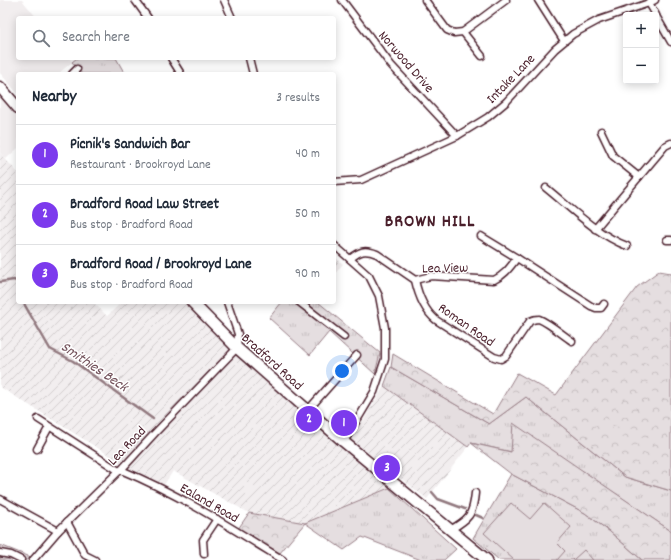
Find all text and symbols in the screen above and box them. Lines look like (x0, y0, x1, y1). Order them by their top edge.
map controls (623, 12, 659, 84)
button: + (623, 12, 659, 48)
search box (16, 16, 336, 60)
icon: search (30, 27, 52, 49)
text: Search here (62, 27, 130, 49)
street label: Norwood Drive (373, 27, 438, 98)
button: − (623, 48, 659, 84)
street label: Intake Lane (483, 50, 540, 109)
text: Nearby (32, 86, 76, 110)
text: 3 results (276, 89, 320, 108)
text: Picnik's Sandwich Bar (70, 134, 190, 156)
text: 1 (44, 145, 46, 164)
text: 40 m (296, 145, 320, 164)
text: Restaurant · Brookroyd Lane (70, 156, 211, 175)
text: Bradford Road Law Street (70, 194, 219, 216)
text: 2 (42, 205, 48, 224)
text: 50 m (295, 205, 320, 224)
district label: BROWN HILL (385, 210, 475, 235)
text: Bus stop · Bradford Road (70, 216, 193, 235)
text: Bradford Road / Brookroyd Lane (70, 254, 252, 276)
street label: Lea View (422, 259, 468, 279)
text: 3 (42, 265, 48, 284)
text: 90 m (295, 265, 320, 284)
text: Bus stop · Bradford Road (70, 276, 193, 295)
street label: Roman Road (433, 299, 498, 352)
street label: Bradford Road (236, 329, 307, 396)
water label: Smithies Beck (56, 337, 134, 399)
your location (332, 361, 352, 381)
pin: 2 (296, 404, 322, 434)
pin: 1 (331, 408, 357, 438)
street label: Lea Road (104, 422, 151, 471)
pin: 3 (374, 453, 400, 483)
street label: Ealand Road (176, 479, 242, 529)

